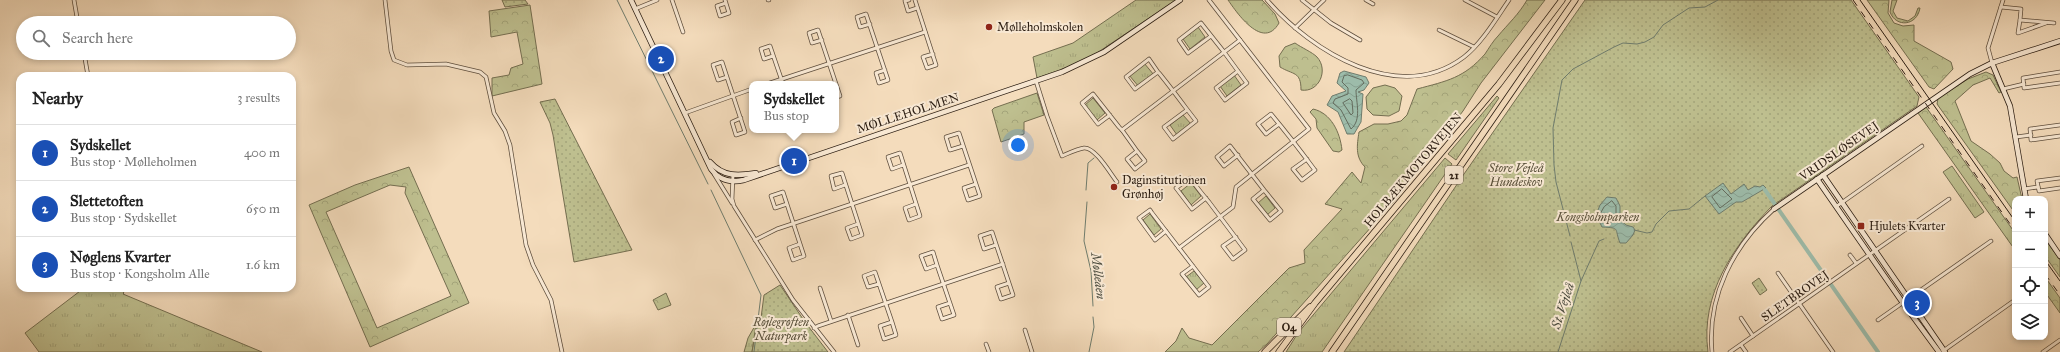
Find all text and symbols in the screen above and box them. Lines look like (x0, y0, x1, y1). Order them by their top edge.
search box (16, 16, 296, 60)
place label: Mølleholmskolen (997, 20, 1084, 34)
marker: Mølleholmskolen (984, 22, 994, 32)
icon: search (30, 27, 52, 49)
text: Search here (62, 29, 133, 47)
pin: 2 (648, 44, 674, 74)
popup (749, 81, 839, 133)
text: Nearby (32, 88, 83, 109)
text: 3 results (237, 90, 280, 106)
text: Sydskellet (763, 90, 825, 108)
street label: MØLLEHOLMEN (855, 90, 961, 136)
text: Bus stop (763, 108, 809, 124)
street label: HOLBÆKMOTORVEJEN (1361, 110, 1466, 231)
street label: VRIDSLØSEVEJ (1796, 118, 1882, 185)
your location (1008, 135, 1028, 155)
text: Sydskellet (70, 136, 131, 154)
text: 1 (42, 145, 48, 161)
text: 400 m (244, 145, 280, 161)
pin: 1 (781, 146, 807, 176)
text: Bus stop · Mølleholmen (70, 154, 197, 170)
park label: Store Vejleå Hundeskov (1487, 161, 1544, 189)
road number: 21 (1445, 166, 1463, 184)
place label: Daginstitutionen Grønhøj (1122, 173, 1207, 201)
marker: Daginstitutionen Grønhøj (1109, 182, 1119, 192)
text: Slettetoften (70, 192, 143, 210)
map controls (2012, 196, 2048, 340)
button: + (2012, 196, 2048, 232)
text: 2 (42, 201, 48, 217)
text: 650 m (246, 201, 280, 217)
text: Bus stop · Sydskellet (70, 210, 177, 226)
park label: Kongsholmparken (1556, 210, 1640, 225)
place label: Hjulets Kvarter (1869, 219, 1946, 233)
marker: Hjulets Kvarter (1856, 221, 1866, 231)
button: − (2012, 232, 2048, 268)
text: Nøglens Kvarter (70, 248, 171, 266)
water label: Mølleåen (1087, 250, 1109, 300)
text: 3 (42, 257, 48, 273)
text: 1.6 km (246, 257, 280, 273)
text: Bus stop · Kongsholm Alle (70, 266, 210, 282)
street label: SLETBROVEJ (1759, 267, 1832, 325)
button: locate (2012, 268, 2048, 304)
water label: St. Vejleå (1548, 281, 1578, 332)
pin: 3 (1904, 288, 1930, 318)
button: layers (2012, 304, 2048, 340)
park label: Røjlegrøften Naturpark (752, 315, 810, 344)
road number: O4 (1277, 318, 1301, 336)

